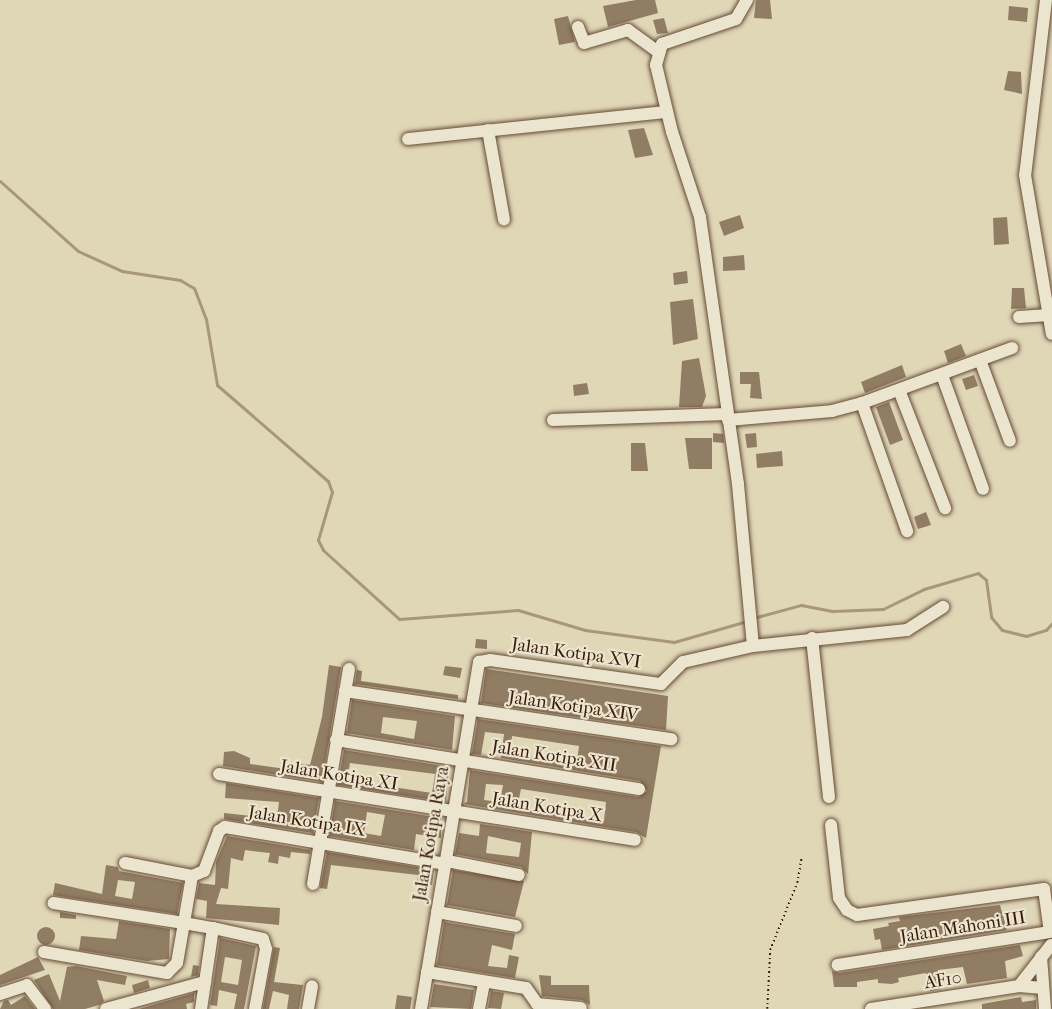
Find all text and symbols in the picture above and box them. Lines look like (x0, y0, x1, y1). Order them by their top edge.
street label: Jalan Kotipa XVI (510, 634, 642, 674)
street label: Jalan Kotipa XIV (507, 687, 639, 727)
street label: Jalan Kotipa XII (490, 736, 618, 778)
street label: Jalan Kotipa XI (279, 756, 399, 796)
street label: Jalan Kotipa Raya (409, 765, 455, 903)
street label: Jalan Kotipa X (490, 789, 604, 827)
street label: Jalan Kotipa IX (247, 802, 367, 842)
street label: Jalan Mahoni III (899, 907, 1027, 949)
street label: AF10 (923, 967, 963, 995)

